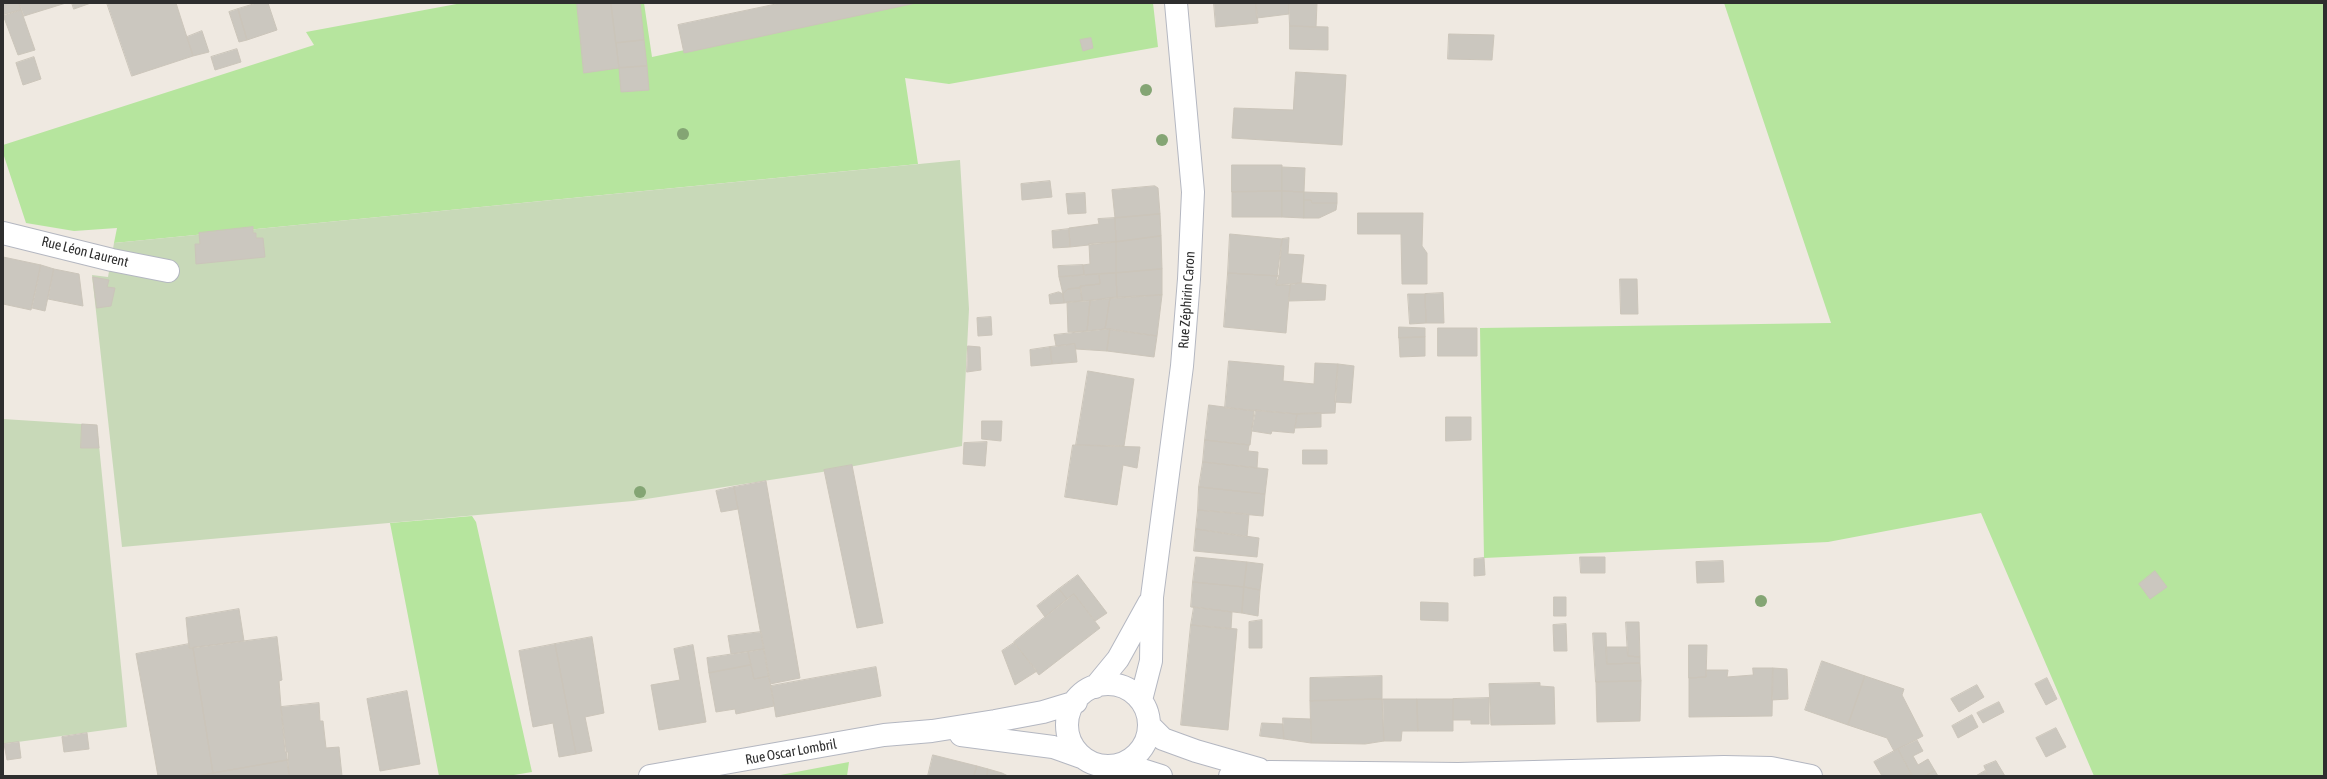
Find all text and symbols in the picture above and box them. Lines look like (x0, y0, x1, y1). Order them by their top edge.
street label: Rue Léon Laurent (40, 233, 130, 271)
street label: Rue Zéphirin Caron (1175, 251, 1199, 349)
street label: Rue Oscar Lombril (744, 736, 838, 768)

